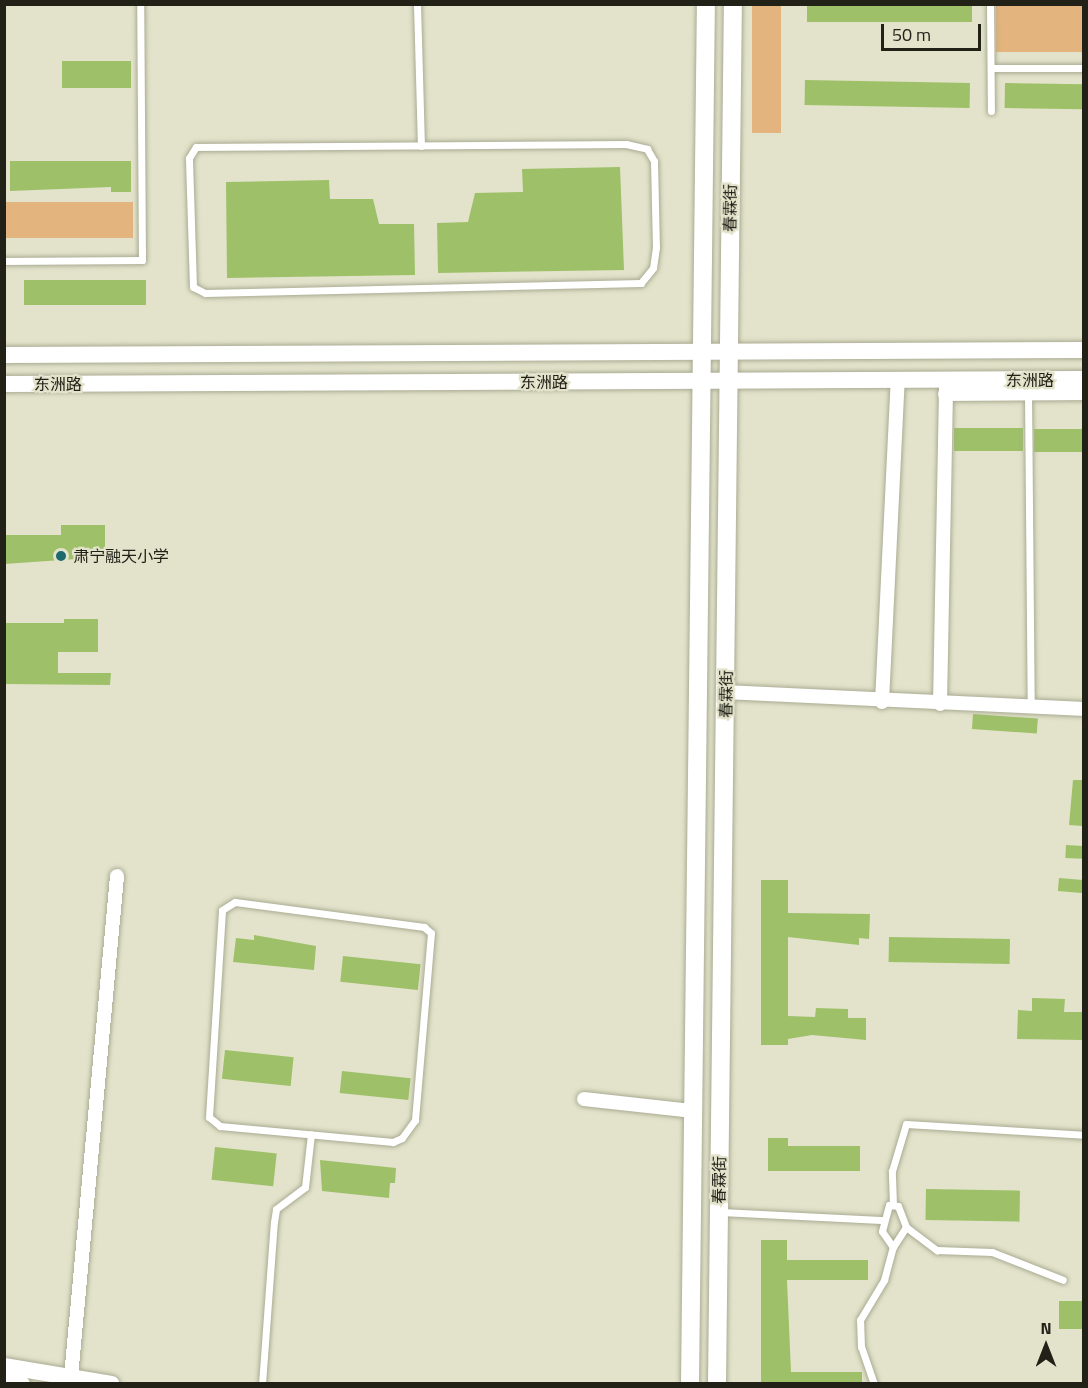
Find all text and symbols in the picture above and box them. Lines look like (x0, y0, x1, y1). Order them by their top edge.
scale bar (884, 12, 984, 50)
text: 50 m (892, 21, 931, 48)
street label: 春霖街 (720, 184, 740, 232)
street label: 东洲路 (1006, 370, 1054, 390)
street label: 东洲路 (520, 372, 568, 392)
street label: 东洲路 (34, 374, 82, 394)
place label: 肃宁融天小学 (73, 546, 169, 566)
marker: 肃宁融天小学 (54, 549, 68, 563)
street label: 春霖街 (716, 670, 736, 718)
street label: 春霖街 (709, 1156, 729, 1204)
north arrow (1016, 1316, 1076, 1376)
text: N (1040, 1316, 1052, 1340)

